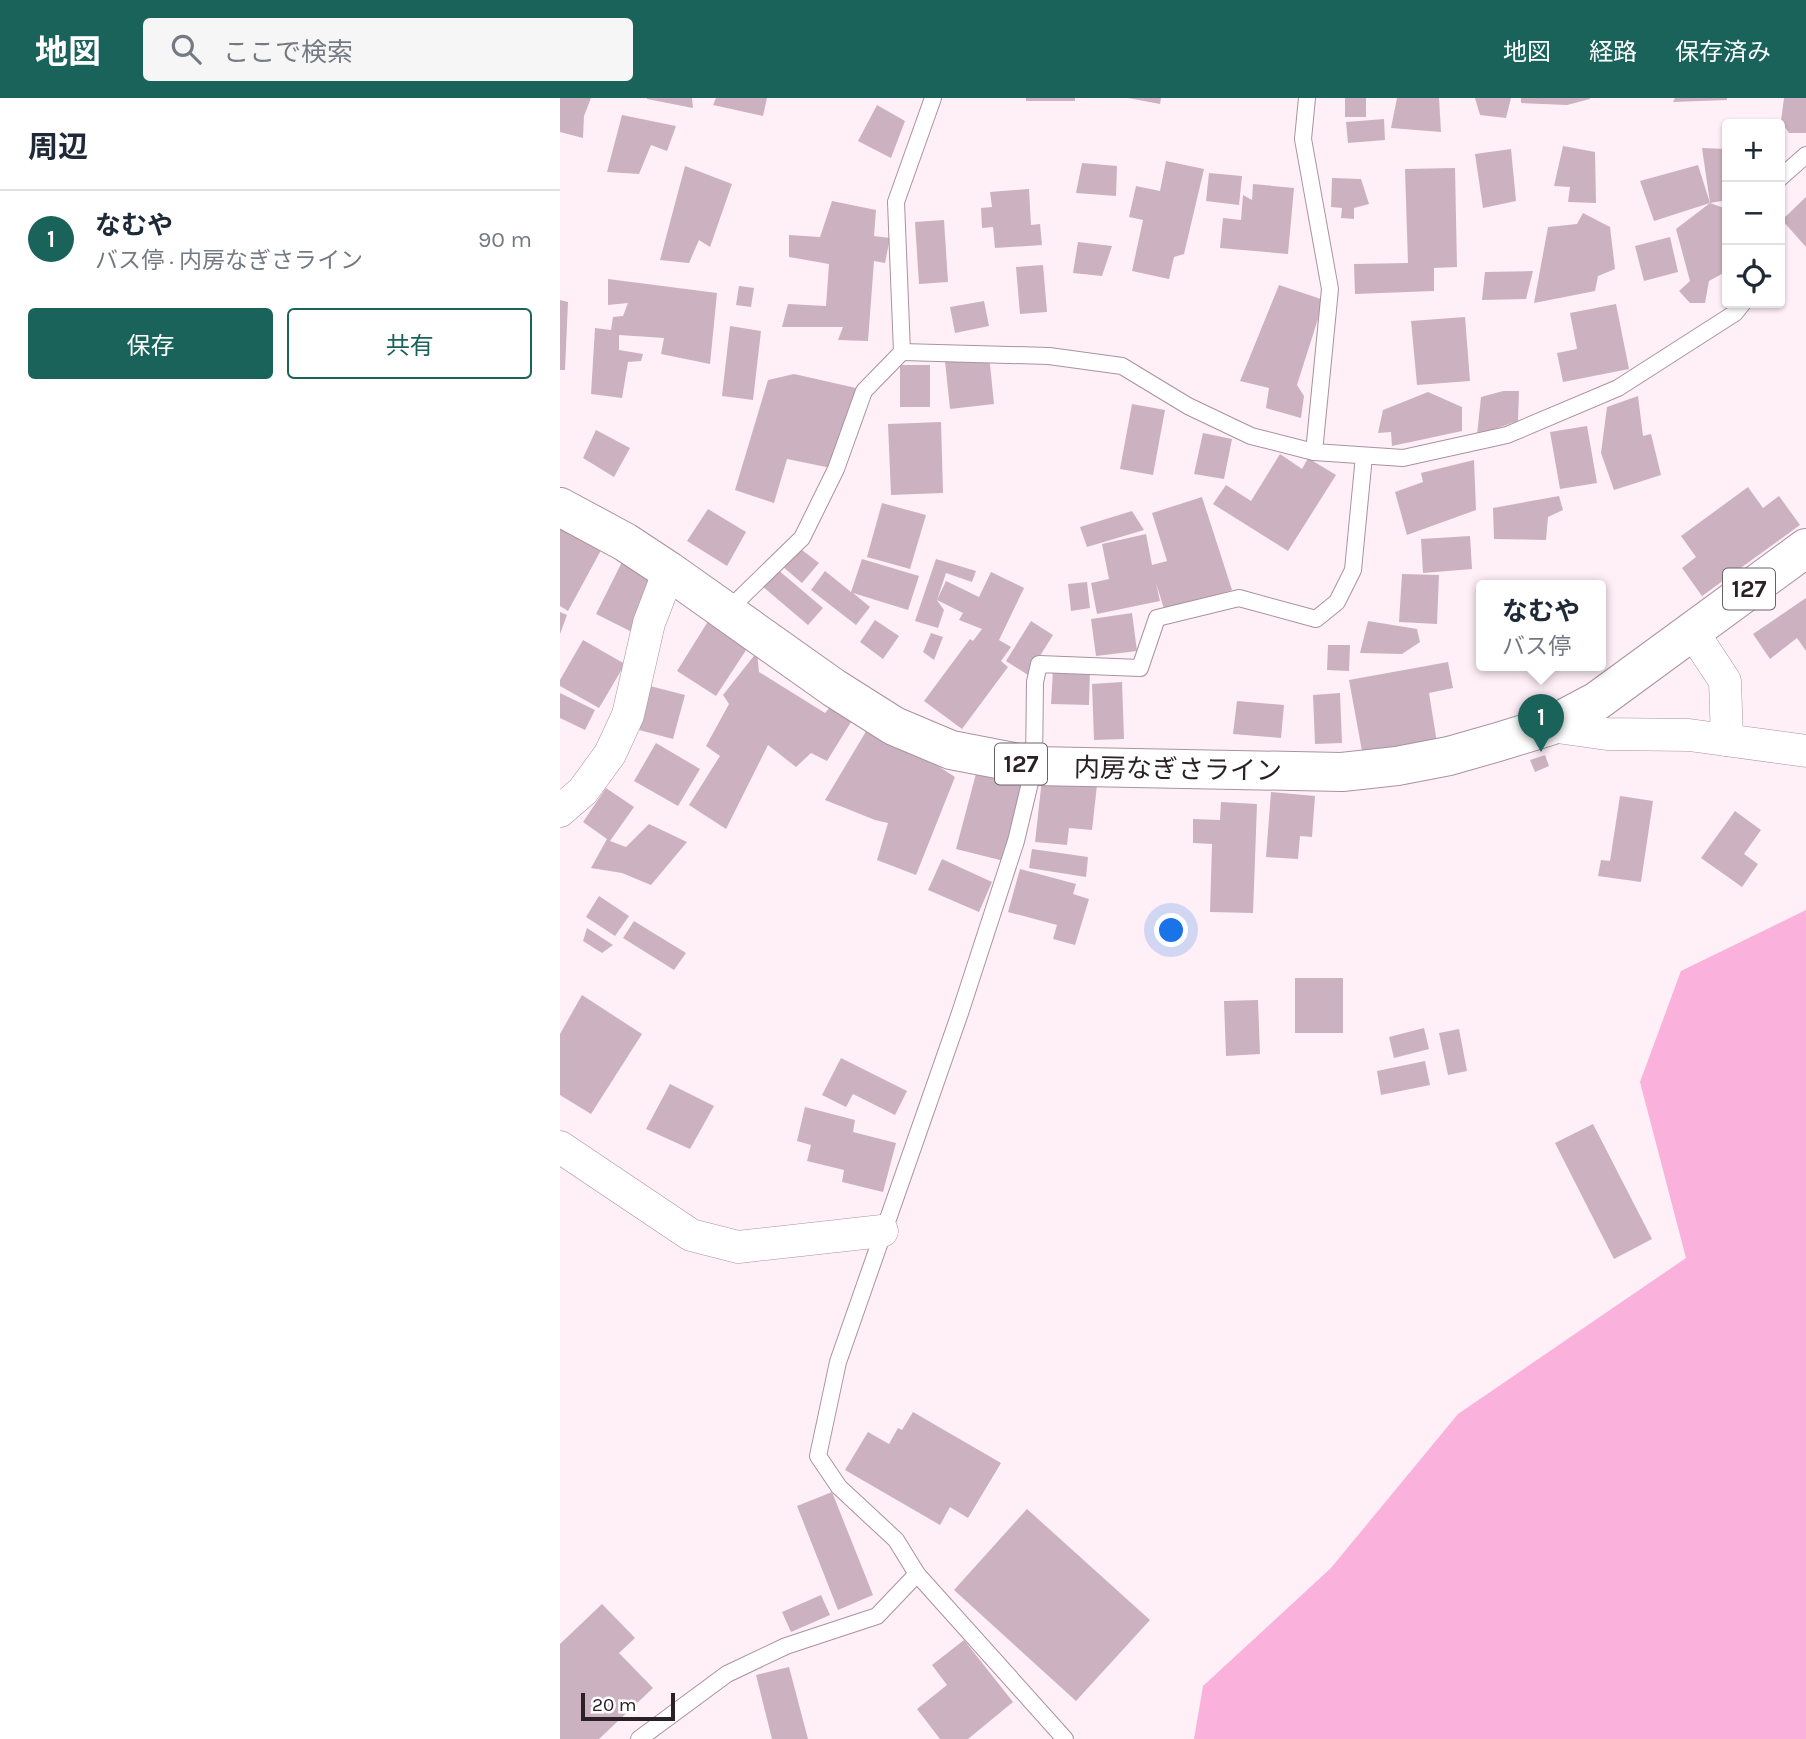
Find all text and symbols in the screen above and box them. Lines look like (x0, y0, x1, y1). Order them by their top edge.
search box (143, 18, 633, 81)
icon: search (167, 30, 205, 68)
text: 地図 (35, 33, 101, 71)
text: ここで検索 (223, 37, 353, 68)
text: 地図 (1503, 38, 1551, 66)
text: 経路 (1589, 38, 1637, 66)
text: 保存済み (1675, 38, 1771, 66)
map controls (1722, 119, 1785, 308)
button: + (1722, 119, 1785, 182)
text: 周辺 (28, 129, 88, 165)
button: − (1722, 182, 1785, 245)
text: なむや (95, 210, 173, 241)
text: 1 (47, 226, 55, 253)
text: 90 m (478, 226, 532, 253)
button: locate (1722, 245, 1785, 308)
text: バス停 · 内房なぎさライン (95, 247, 363, 274)
button: 保存 (28, 308, 273, 379)
button: 共有 (287, 308, 532, 379)
road number: 127 (1723, 568, 1775, 610)
popup (1476, 580, 1606, 671)
text: なむや (1502, 596, 1580, 627)
text: バス停 (1502, 633, 1571, 660)
pin: 1 (1518, 694, 1564, 752)
road number: 127 (995, 744, 1047, 784)
street label: 内房なぎさライン (1074, 752, 1282, 787)
your location (1154, 913, 1188, 947)
scale bar (581, 1690, 676, 1722)
text: 20 m (592, 1694, 637, 1716)

